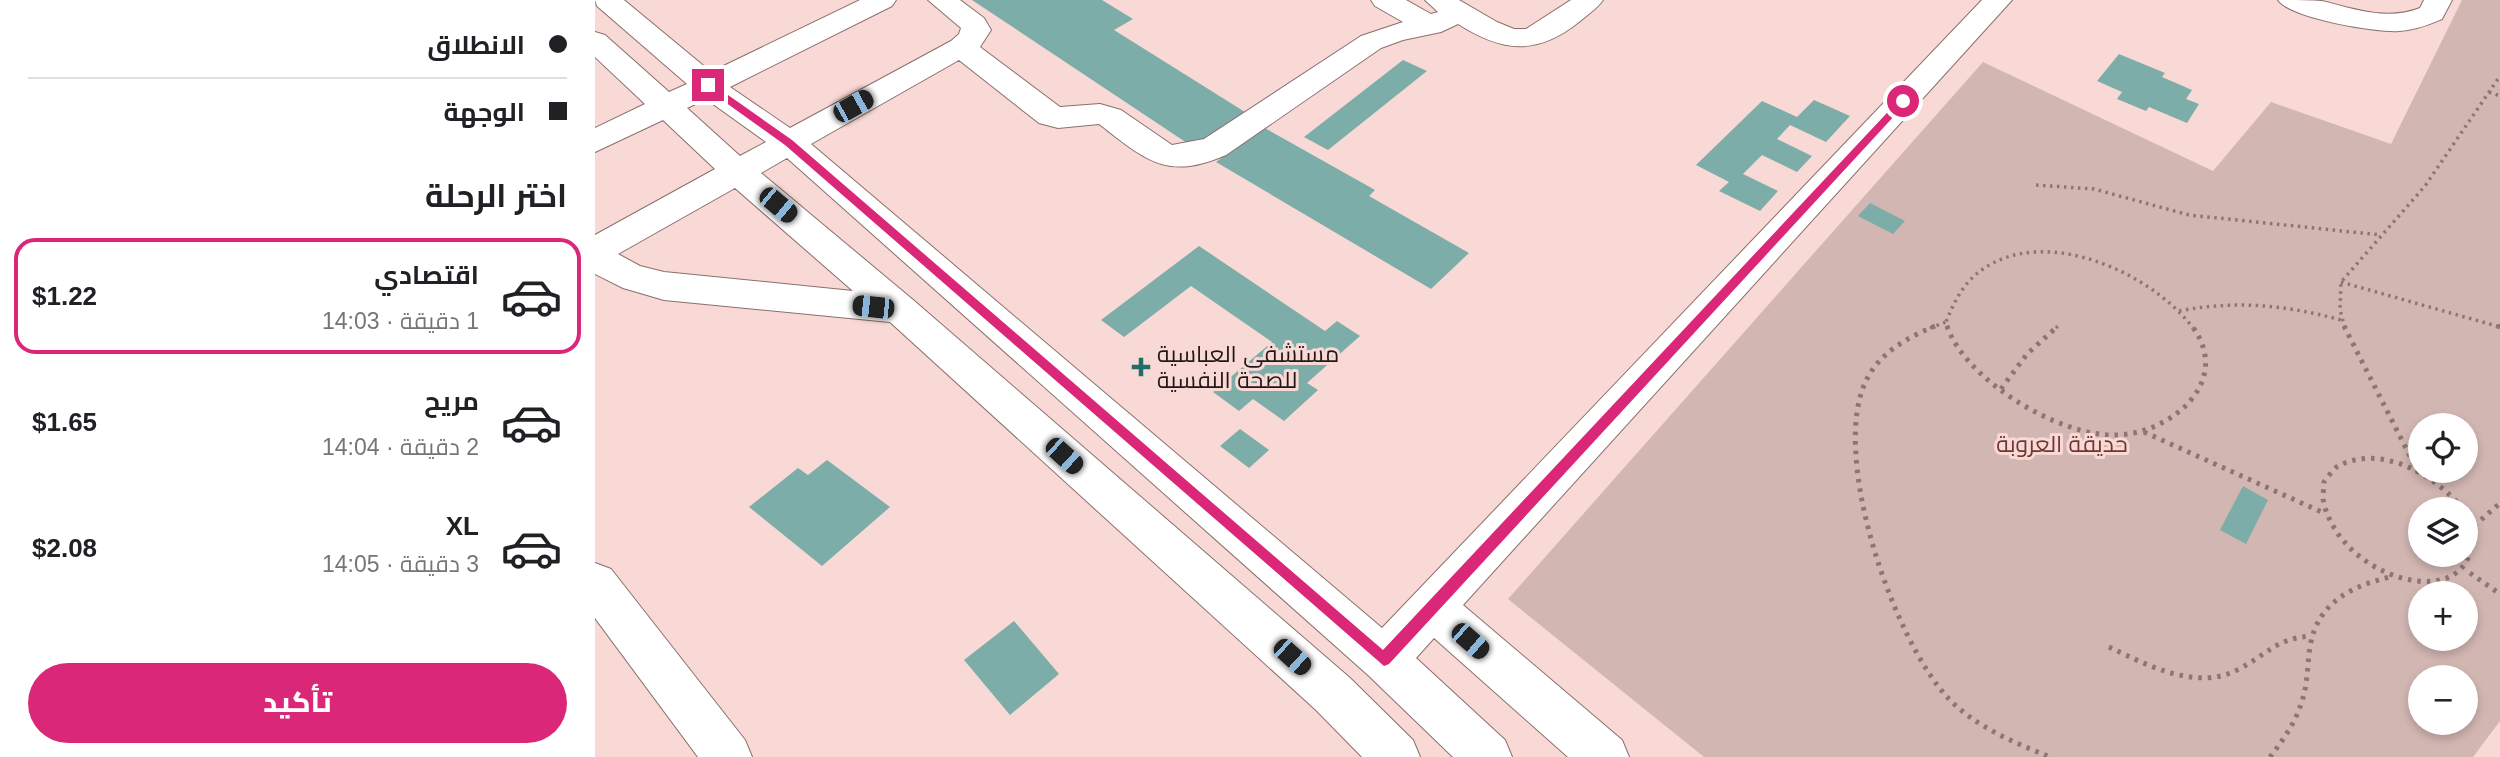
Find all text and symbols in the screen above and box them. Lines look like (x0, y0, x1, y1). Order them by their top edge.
text: الانطلاق (427, 30, 525, 60)
route end (692, 69, 724, 101)
route start (1887, 85, 1919, 117)
car (830, 87, 877, 125)
text: الوجهة (444, 97, 525, 127)
text: اختر الرحلة (425, 178, 567, 214)
car (756, 183, 801, 227)
text: اقتصادي (374, 260, 479, 290)
icon: car (500, 265, 563, 328)
text: $1.22 (32, 281, 97, 311)
car (852, 294, 895, 320)
text: 1 دقيقة · 14:03 (322, 308, 479, 334)
place label: مستشفى العباسية للصحة النفسية (1157, 341, 1339, 393)
marker: مستشفى العباسية للصحة النفسية (1131, 357, 1151, 377)
text: مريح (424, 386, 479, 416)
icon: car (500, 391, 563, 454)
text: $1.65 (32, 407, 97, 437)
map controls (2408, 413, 2478, 735)
button: locate (2408, 413, 2478, 483)
park label: حديقة العروبة (1996, 431, 2128, 457)
text: 2 دقيقة · 14:04 (322, 434, 479, 460)
car (1042, 434, 1087, 478)
button: layers (2408, 497, 2478, 567)
text: XL (446, 511, 479, 541)
icon: car (500, 517, 563, 580)
text: $2.08 (32, 533, 97, 563)
text: 3 دقيقة · 14:05 (322, 551, 479, 577)
button: + (2408, 581, 2478, 651)
car (1448, 619, 1493, 663)
car (1270, 635, 1315, 679)
button: تأكيد (28, 663, 567, 743)
button: − (2408, 665, 2478, 735)

